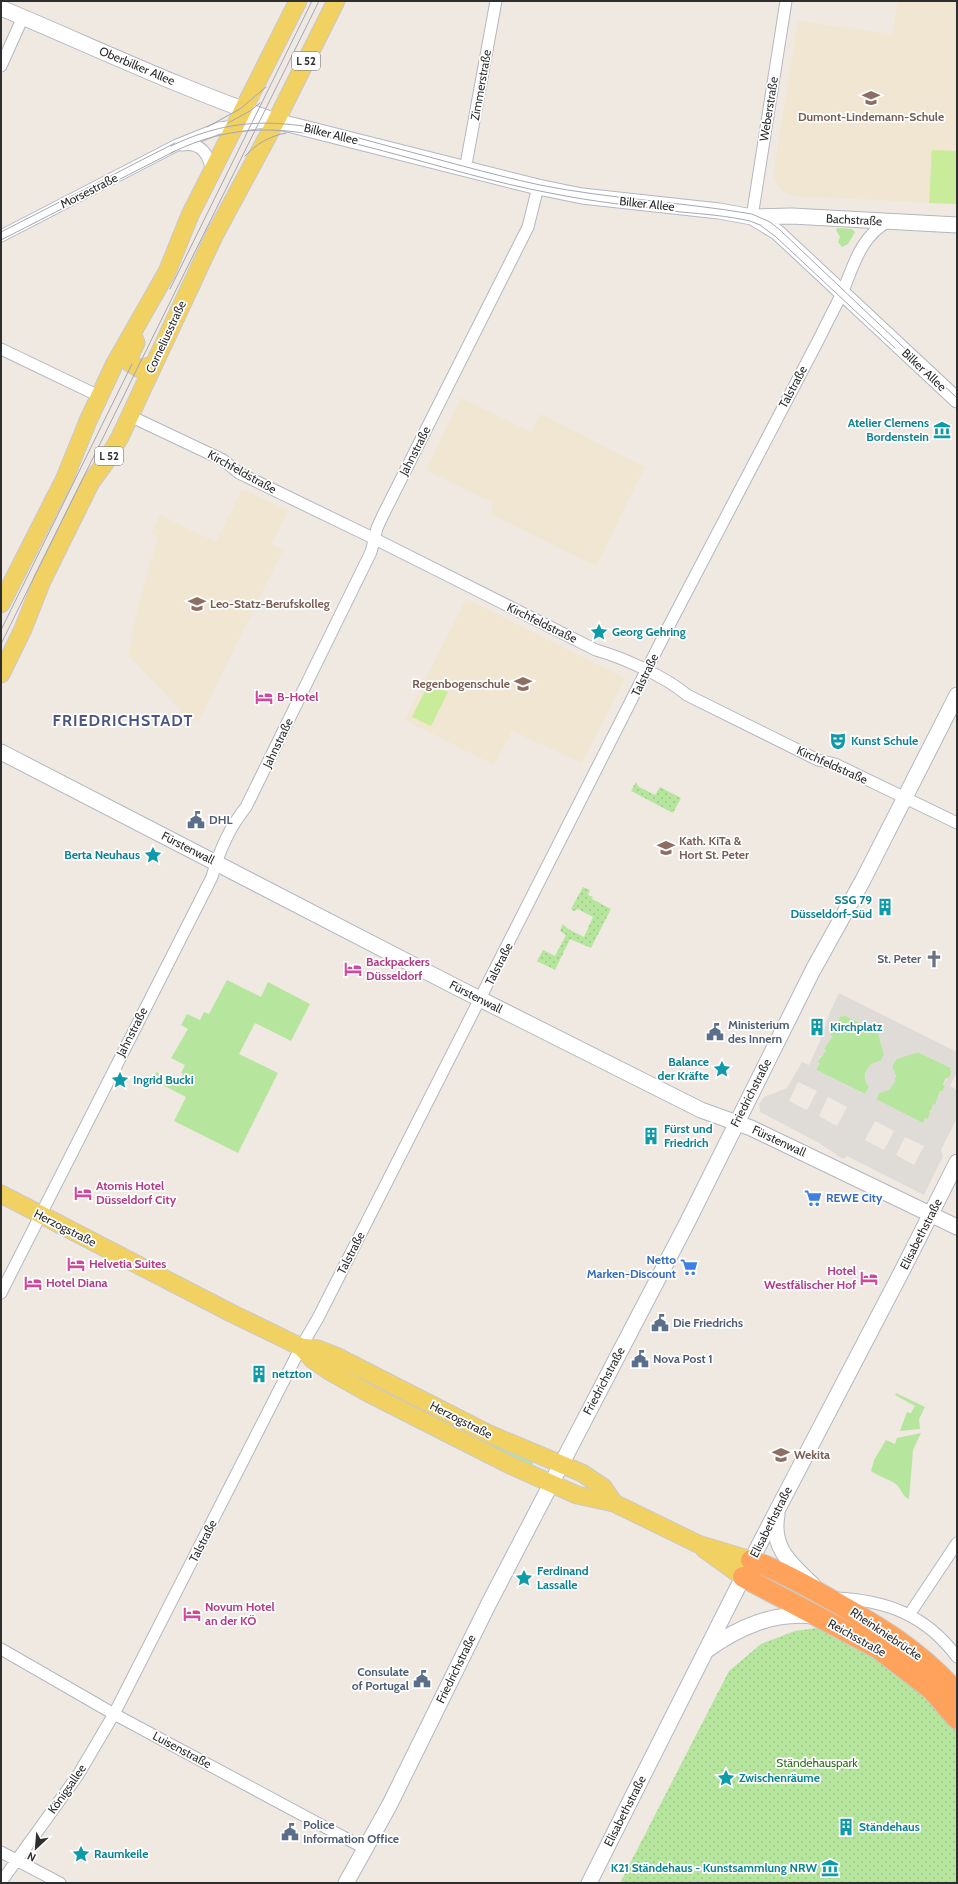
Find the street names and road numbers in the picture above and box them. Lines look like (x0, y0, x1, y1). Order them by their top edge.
street label: Oberbilker Allee (97, 43, 177, 88)
street label: Zimmerstraße (467, 48, 494, 121)
road number: L 52 (292, 52, 320, 70)
street label: Weberstraße (756, 76, 781, 142)
street label: Bilker Allee (302, 120, 360, 147)
street label: Morsestraße (57, 170, 120, 211)
street label: Bilker Allee (619, 193, 675, 214)
street label: Bachstraße (825, 211, 883, 228)
street label: Corneliusstraße (142, 298, 189, 376)
street label: Bilker Allee (899, 345, 950, 394)
street label: Talstraße (775, 363, 810, 410)
street label: Jahnstraße (395, 424, 433, 479)
road number: L 52 (95, 447, 123, 465)
street label: Kirchfeldstraße (205, 447, 279, 497)
street label: Kirchfeldstraße (505, 599, 580, 646)
street label: Talstraße (628, 651, 661, 699)
street label: Jahnstraße (259, 715, 296, 771)
street label: Kirchfeldstraße (794, 742, 870, 787)
street label: Fürstenwall (159, 828, 217, 867)
street label: Talstraße (481, 940, 516, 988)
street label: Fürstenwall (447, 977, 505, 1016)
street label: Jahnstraße (112, 1005, 150, 1060)
street label: Friedrichstraße (727, 1056, 774, 1129)
street label: Fürstenwall (750, 1122, 809, 1160)
street label: Elisabethstraße (896, 1196, 945, 1272)
street label: Herzogstraße (32, 1205, 99, 1250)
street label: Talstraße (333, 1229, 368, 1277)
street label: Friedrichstraße (579, 1344, 628, 1417)
street label: Herzogstraße (428, 1397, 495, 1442)
street label: Elisabethstraße (746, 1484, 795, 1560)
street label: Talstraße (185, 1517, 220, 1565)
street label: Rheinkniebrücke (848, 1604, 925, 1663)
street label: Reichsstraße (826, 1615, 889, 1660)
street label: Friedrichstraße (432, 1632, 479, 1706)
street label: Luisenstraße (150, 1728, 214, 1771)
street label: Königsallee (44, 1761, 89, 1816)
street label: Elisabethstraße (600, 1773, 649, 1849)

